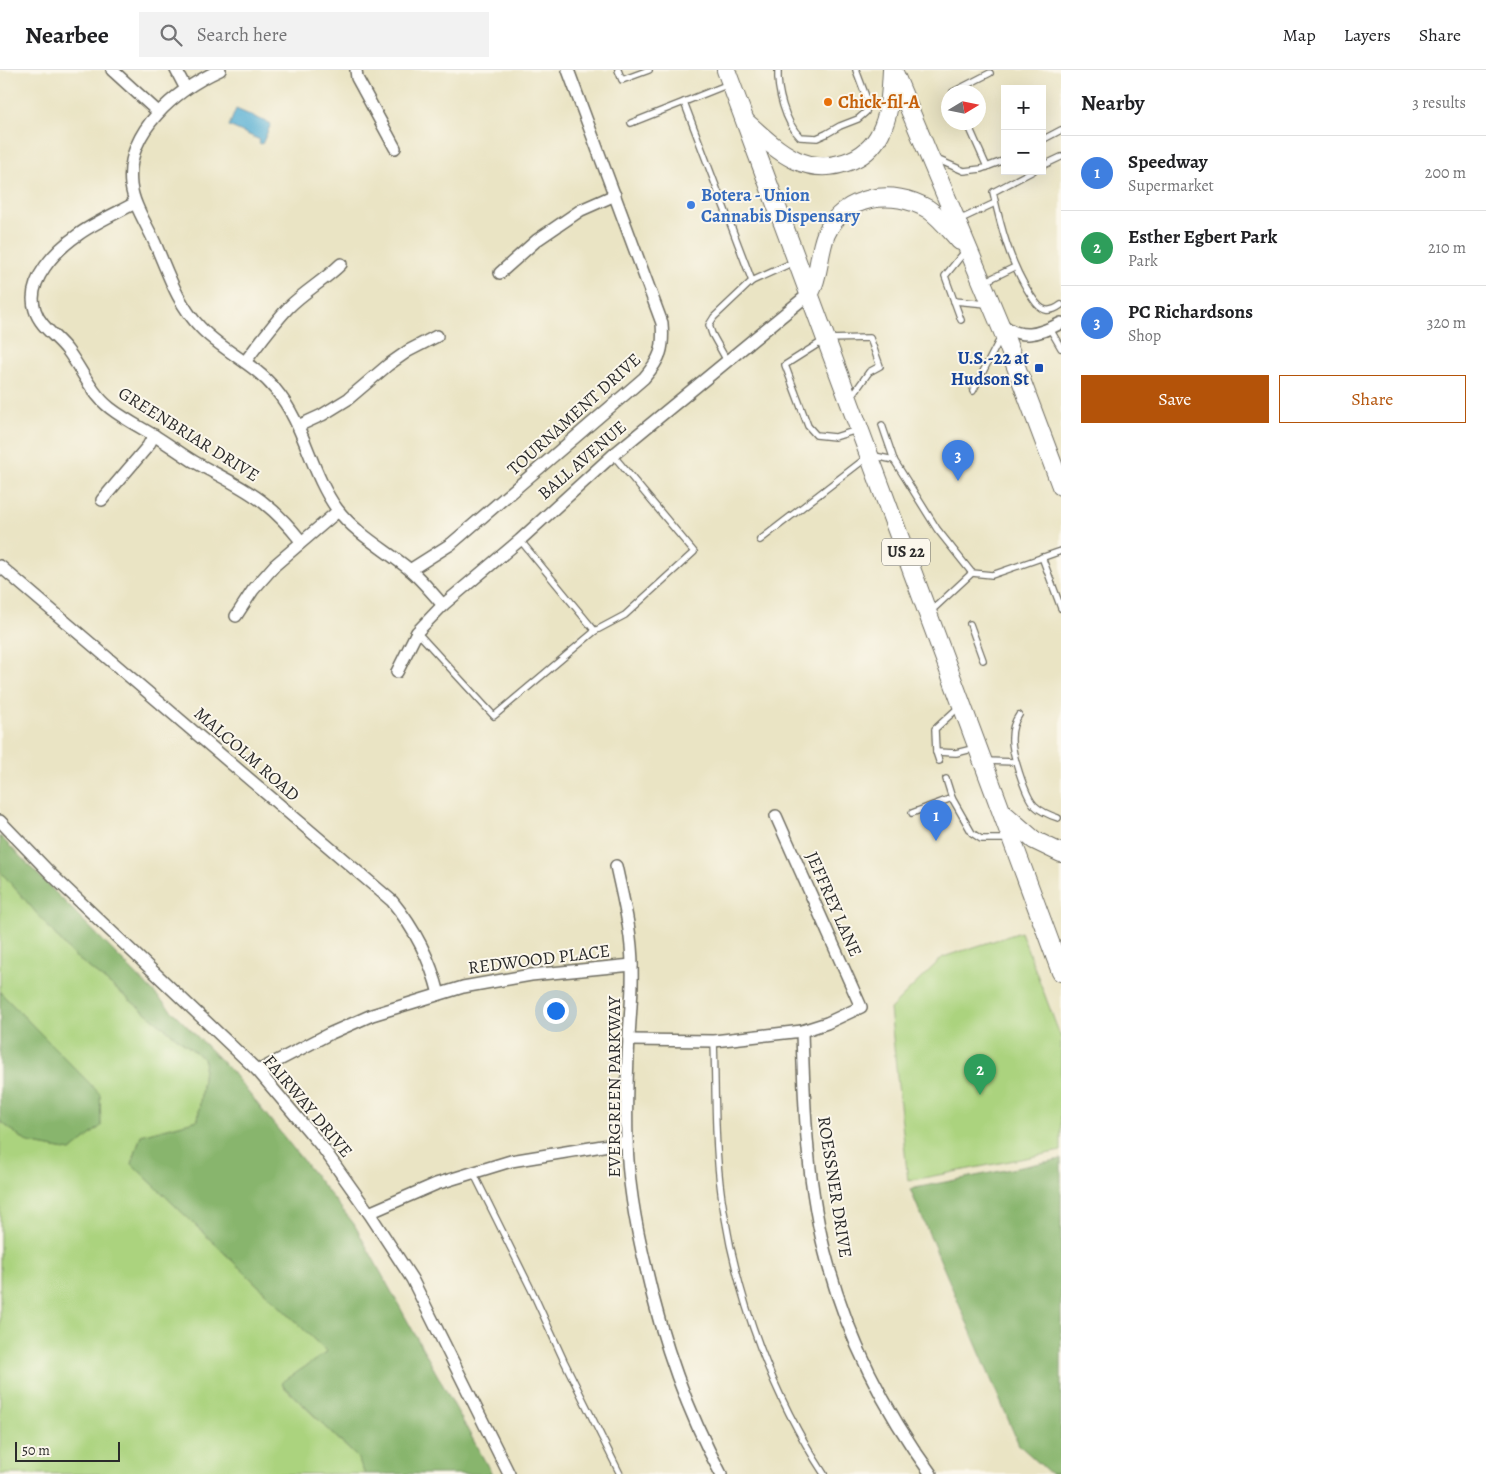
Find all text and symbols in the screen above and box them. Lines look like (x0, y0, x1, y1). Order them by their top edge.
search box (139, 12, 489, 57)
text: Nearbee (25, 19, 109, 51)
icon: search (157, 21, 185, 49)
text: Search here (197, 22, 287, 48)
text: Map (1283, 23, 1316, 47)
text: Layers (1344, 23, 1391, 47)
text: Share (1419, 23, 1461, 47)
north arrow (941, 85, 986, 130)
map controls (1001, 85, 1046, 175)
button: + (1001, 85, 1046, 130)
text: Nearby (1081, 89, 1144, 117)
place label: Chick-fil-A (838, 90, 920, 114)
text: 3 results (1412, 92, 1466, 114)
marker: Chick-fil-A (822, 96, 834, 108)
button: − (1001, 130, 1046, 175)
text: Speedway (1128, 149, 1208, 175)
text: 1 (1094, 162, 1100, 184)
text: 200 m (1425, 162, 1466, 184)
text: Supermarket (1128, 175, 1214, 197)
place label: Botera - Union Cannabis Dispensary (701, 183, 860, 228)
marker: Botera - Union Cannabis Dispensary (685, 199, 697, 211)
text: Esther Egbert Park (1128, 224, 1277, 250)
text: 2 (1093, 237, 1101, 259)
text: 210 m (1428, 237, 1466, 259)
text: Park (1128, 250, 1158, 272)
text: PC Richardsons (1128, 299, 1253, 325)
text: 3 (1094, 312, 1100, 334)
text: 320 m (1427, 312, 1466, 334)
text: Shop (1128, 325, 1161, 347)
place label: U.S.-22 at Hudson St (951, 346, 1029, 391)
street label: TOURNAMENT DRIVE (502, 347, 646, 481)
marker: U.S.-22 at Hudson St (1033, 362, 1045, 374)
button: Save (1081, 375, 1269, 423)
button: Share (1279, 375, 1466, 423)
street label: GREENBRIAR DRIVE (114, 381, 264, 487)
street label: BALL AVENUE (533, 415, 631, 505)
pin: 3 (942, 440, 974, 481)
road number: US 22 (882, 538, 930, 566)
street label: MALCOLM ROAD (189, 701, 305, 807)
pin: 1 (920, 800, 952, 841)
street label: JEFFREY LANE (800, 848, 868, 960)
street label: REDWOOD PLACE (467, 938, 611, 980)
street label: EVERGREEN PARKWAY (602, 995, 626, 1178)
your location (543, 998, 569, 1024)
street label: FAIRWAY DRIVE (258, 1050, 358, 1162)
pin: 2 (964, 1054, 996, 1095)
street label: ROESSNER DRIVE (812, 1115, 858, 1259)
scale bar (15, 1439, 120, 1462)
text: 50 m (22, 1441, 50, 1460)

